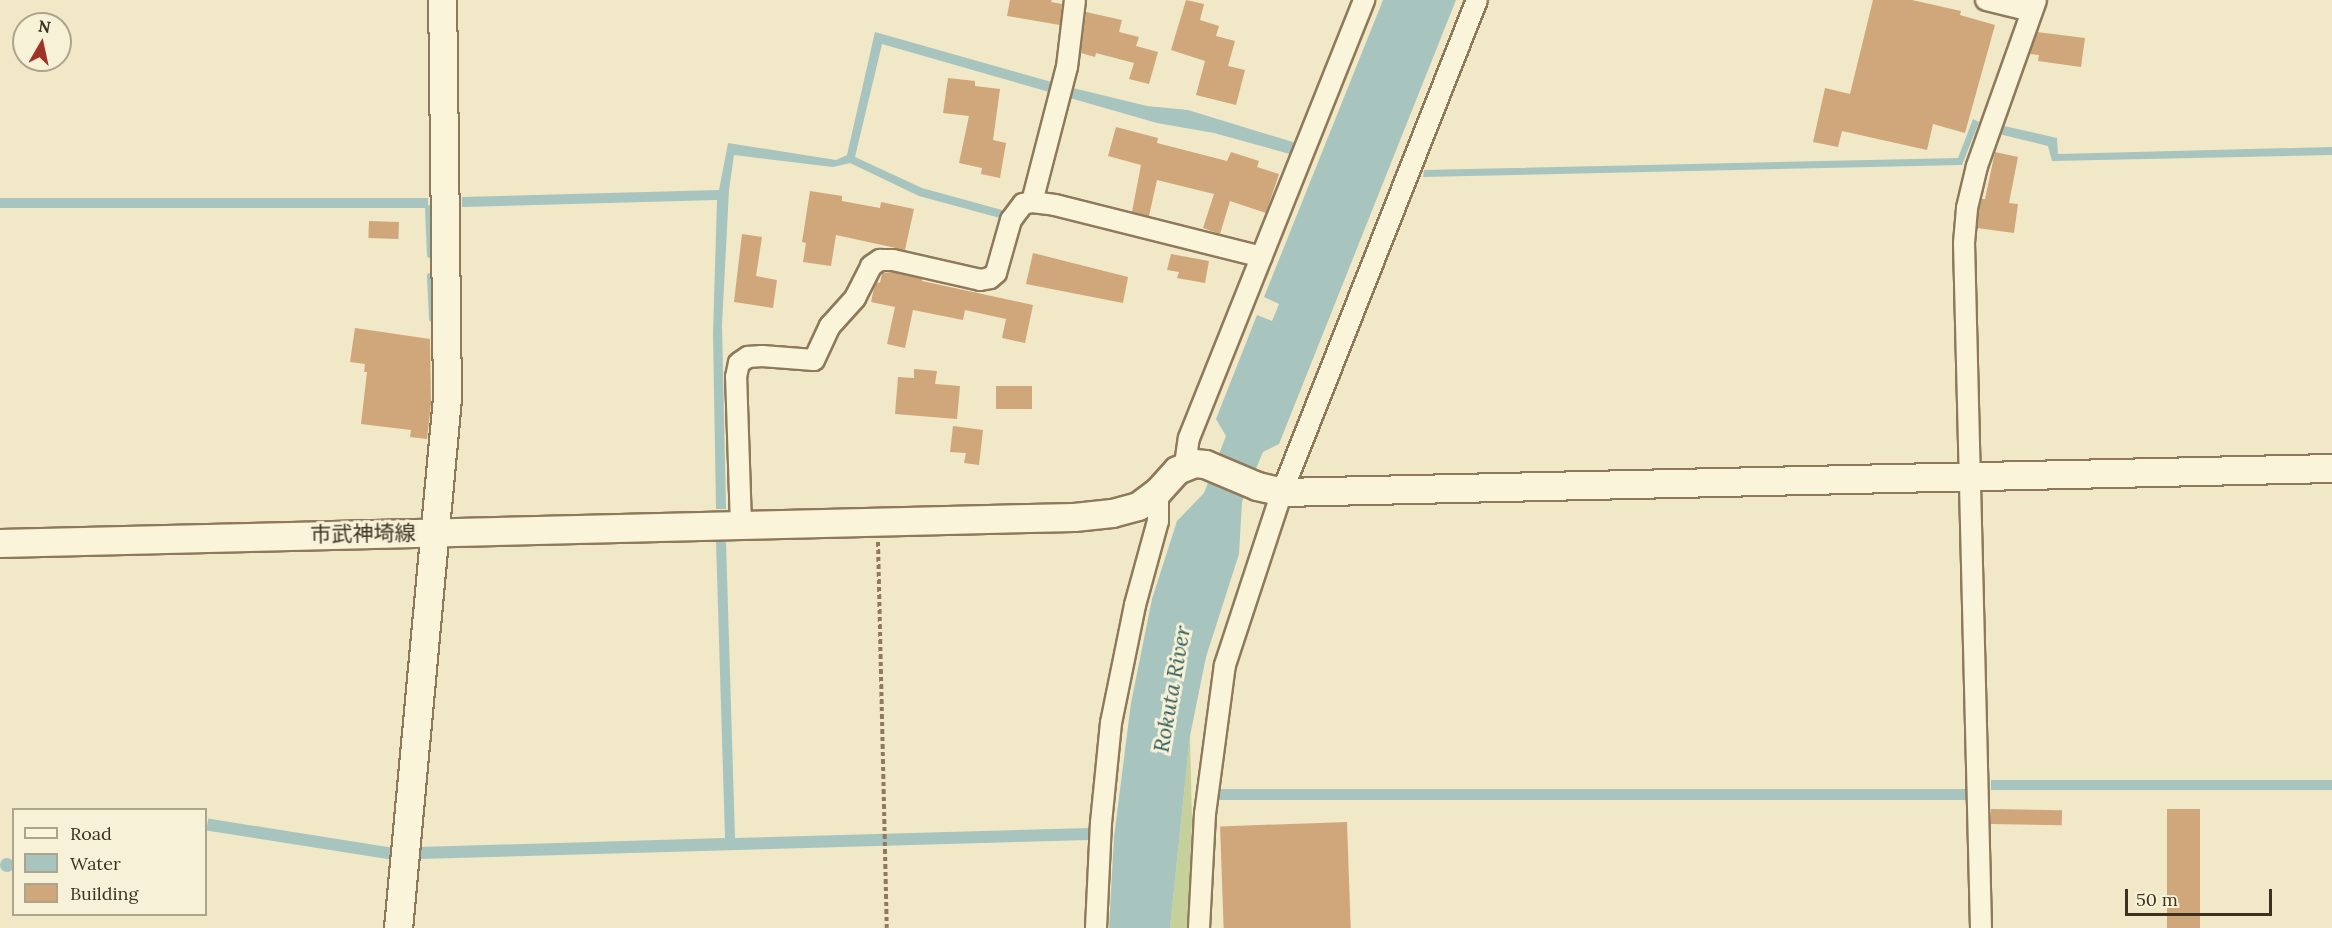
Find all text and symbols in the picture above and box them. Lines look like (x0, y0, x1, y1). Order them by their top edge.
north arrow (12, 12, 72, 72)
text: N (37, 15, 52, 37)
street label: 市武神埼線 (310, 520, 416, 548)
water label: Rokuta River (1148, 623, 1196, 755)
legend (12, 808, 207, 916)
text: Road (70, 822, 112, 845)
text: Water (70, 852, 121, 875)
scale bar (2128, 877, 2275, 915)
text: Building (70, 882, 138, 905)
text: 50 m (2136, 888, 2178, 911)

